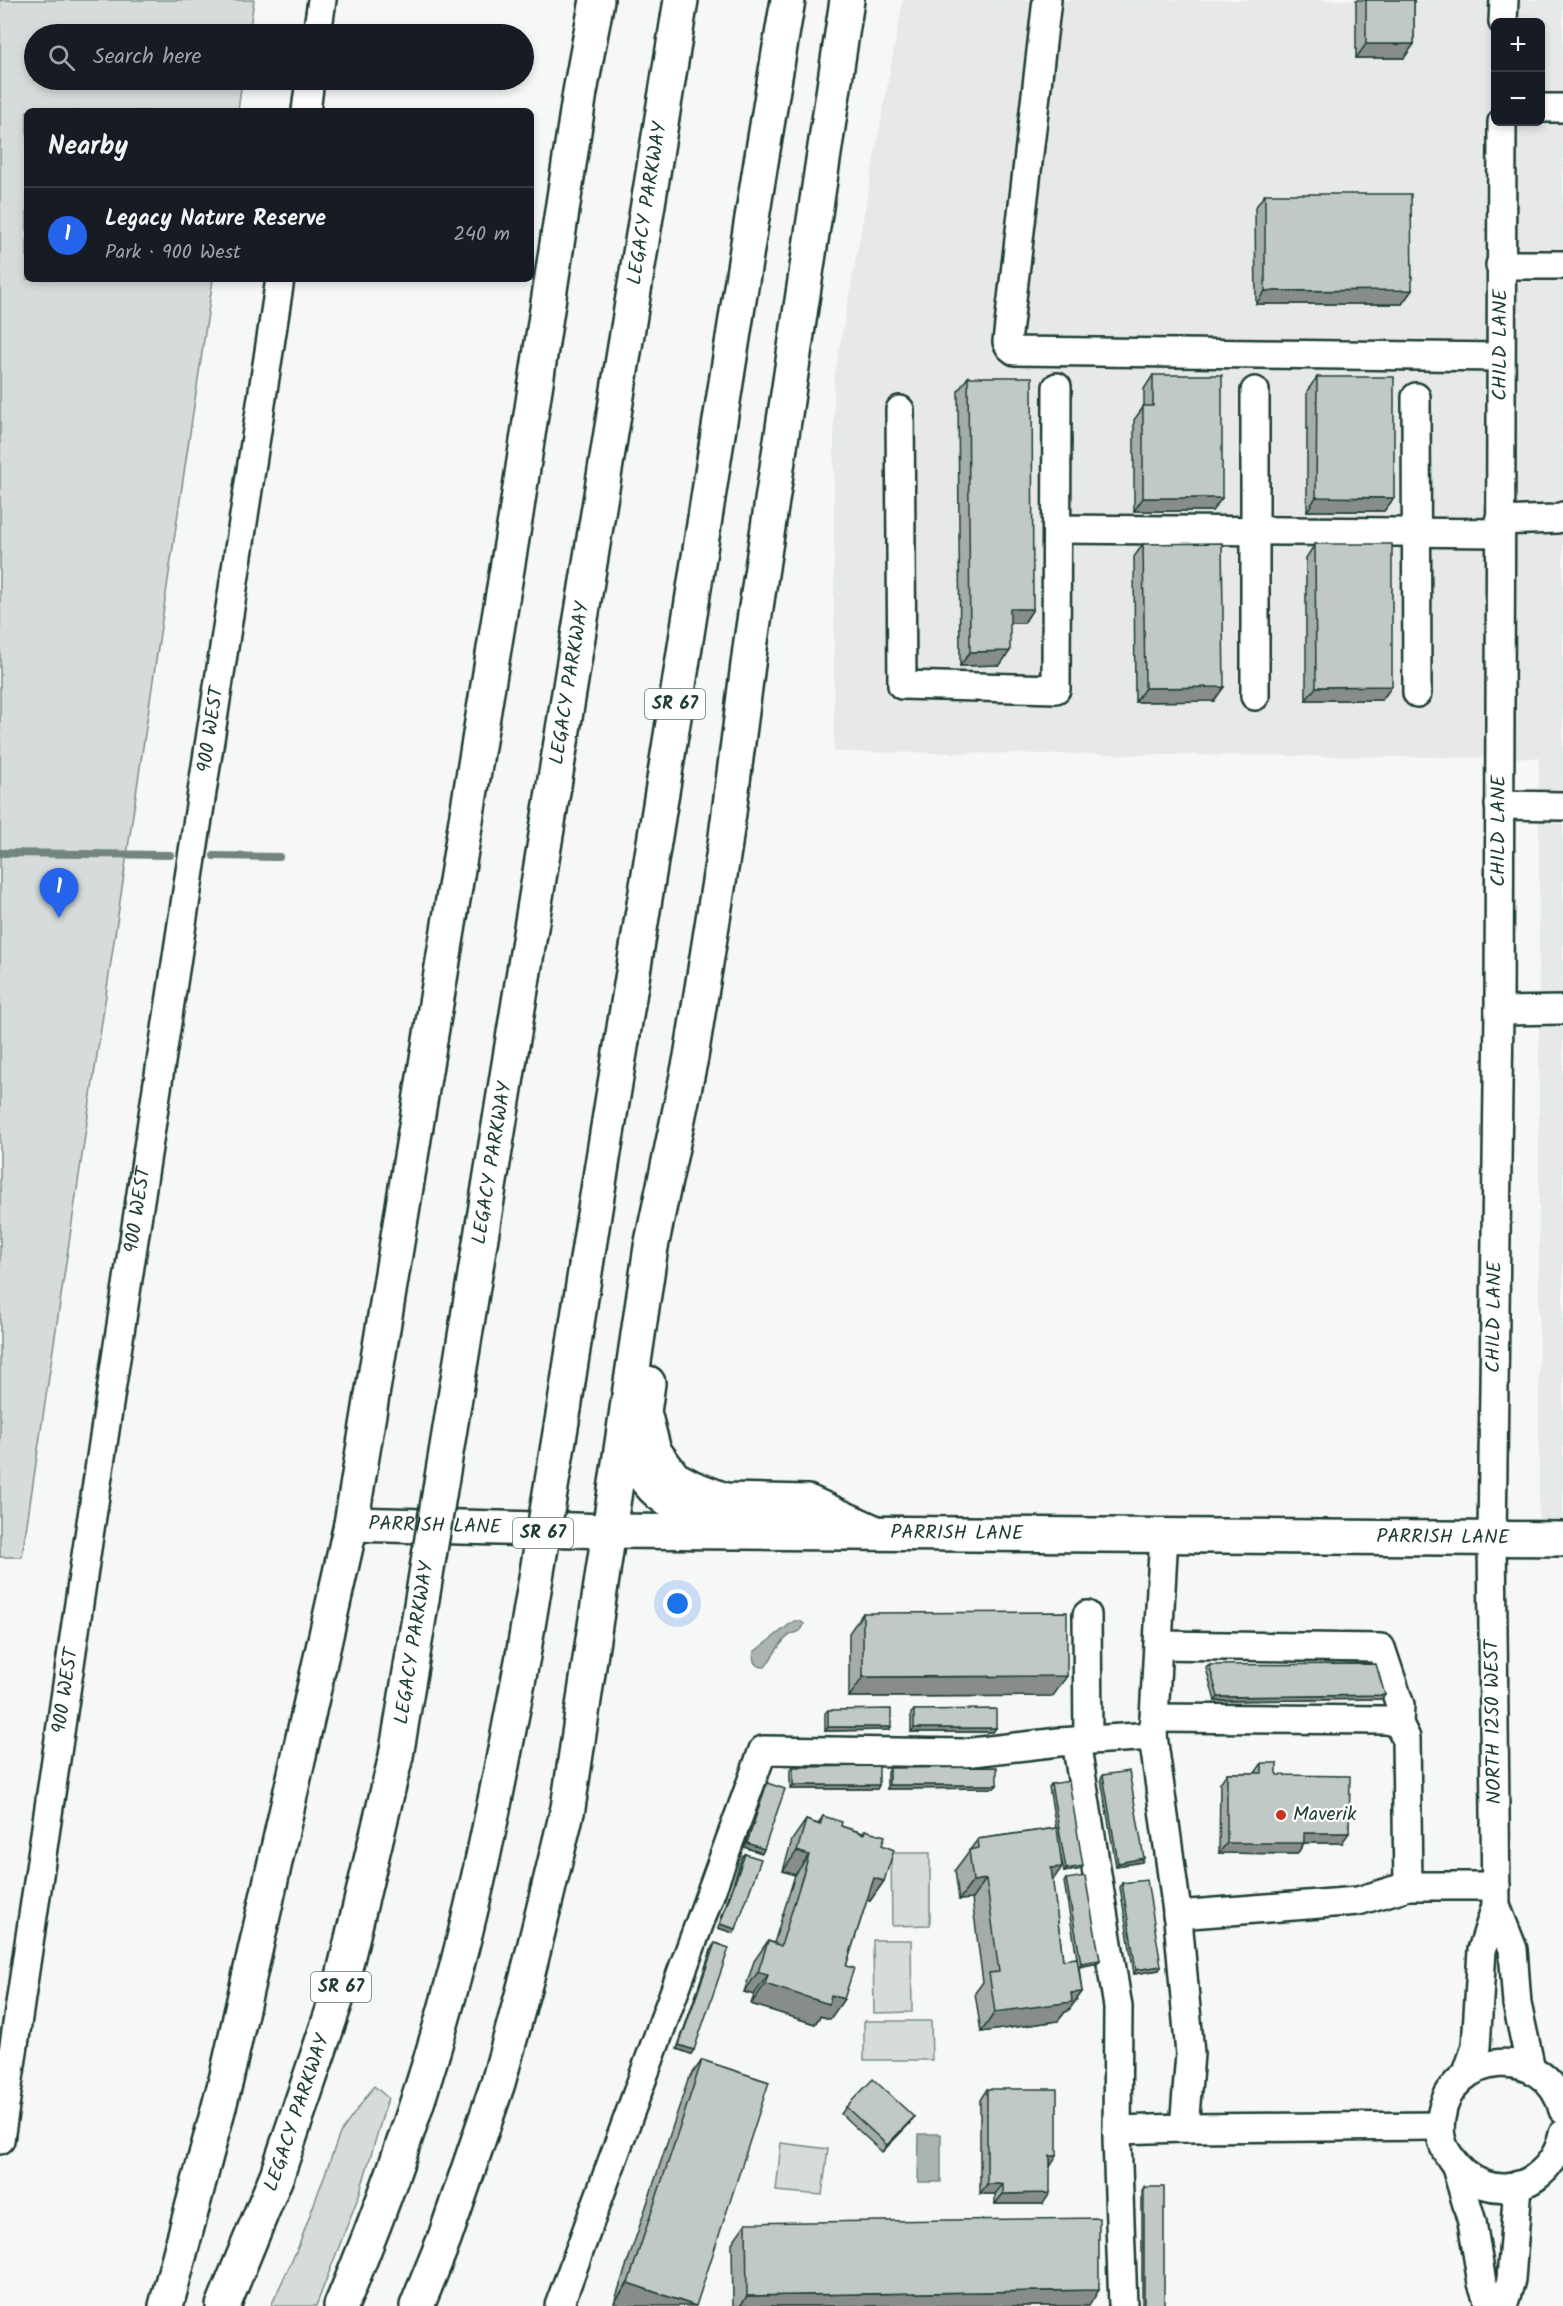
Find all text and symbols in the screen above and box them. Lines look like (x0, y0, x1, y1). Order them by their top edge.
map controls (1491, 18, 1545, 126)
button: + (1491, 18, 1545, 72)
search box (24, 24, 534, 90)
text: Search here (93, 40, 201, 75)
icon: search (45, 41, 78, 74)
button: − (1491, 72, 1545, 126)
street label: LEGACY PARKWAY (619, 118, 677, 287)
text: Nearby (48, 126, 128, 168)
text: Legacy Nature Reserve (105, 202, 326, 237)
text: 1 (64, 219, 71, 251)
text: 240 m (453, 219, 510, 251)
text: Park · 900 West (105, 237, 241, 269)
street label: CHILD LANE (1485, 288, 1517, 401)
street label: LEGACY PARKWAY (542, 598, 600, 767)
street label: 900 WEST (189, 682, 234, 775)
road number: SR 67 (645, 689, 705, 719)
street label: CHILD LANE (1483, 774, 1516, 887)
pin: 1 (40, 868, 78, 918)
street label: LEGACY PARKWAY (464, 1078, 522, 1247)
street label: 900 WEST (116, 1163, 161, 1255)
street label: CHILD LANE (1478, 1260, 1512, 1373)
street label: PARRISH LANE (368, 1508, 503, 1544)
street label: PARRISH LANE (890, 1517, 1025, 1550)
road number: SR 67 (513, 1518, 573, 1548)
street label: PARRISH LANE (1376, 1521, 1511, 1555)
street label: LEGACY PARKWAY (386, 1558, 444, 1727)
your location (663, 1589, 692, 1618)
street label: NORTH 1250 WEST (1477, 1637, 1511, 1805)
street label: 900 WEST (44, 1643, 89, 1736)
place label: Maverik (1293, 1799, 1357, 1831)
marker: Maverik (1274, 1808, 1288, 1822)
road number: SR 67 (311, 1972, 371, 2002)
street label: LEGACY PARKWAY (256, 2029, 340, 2197)

